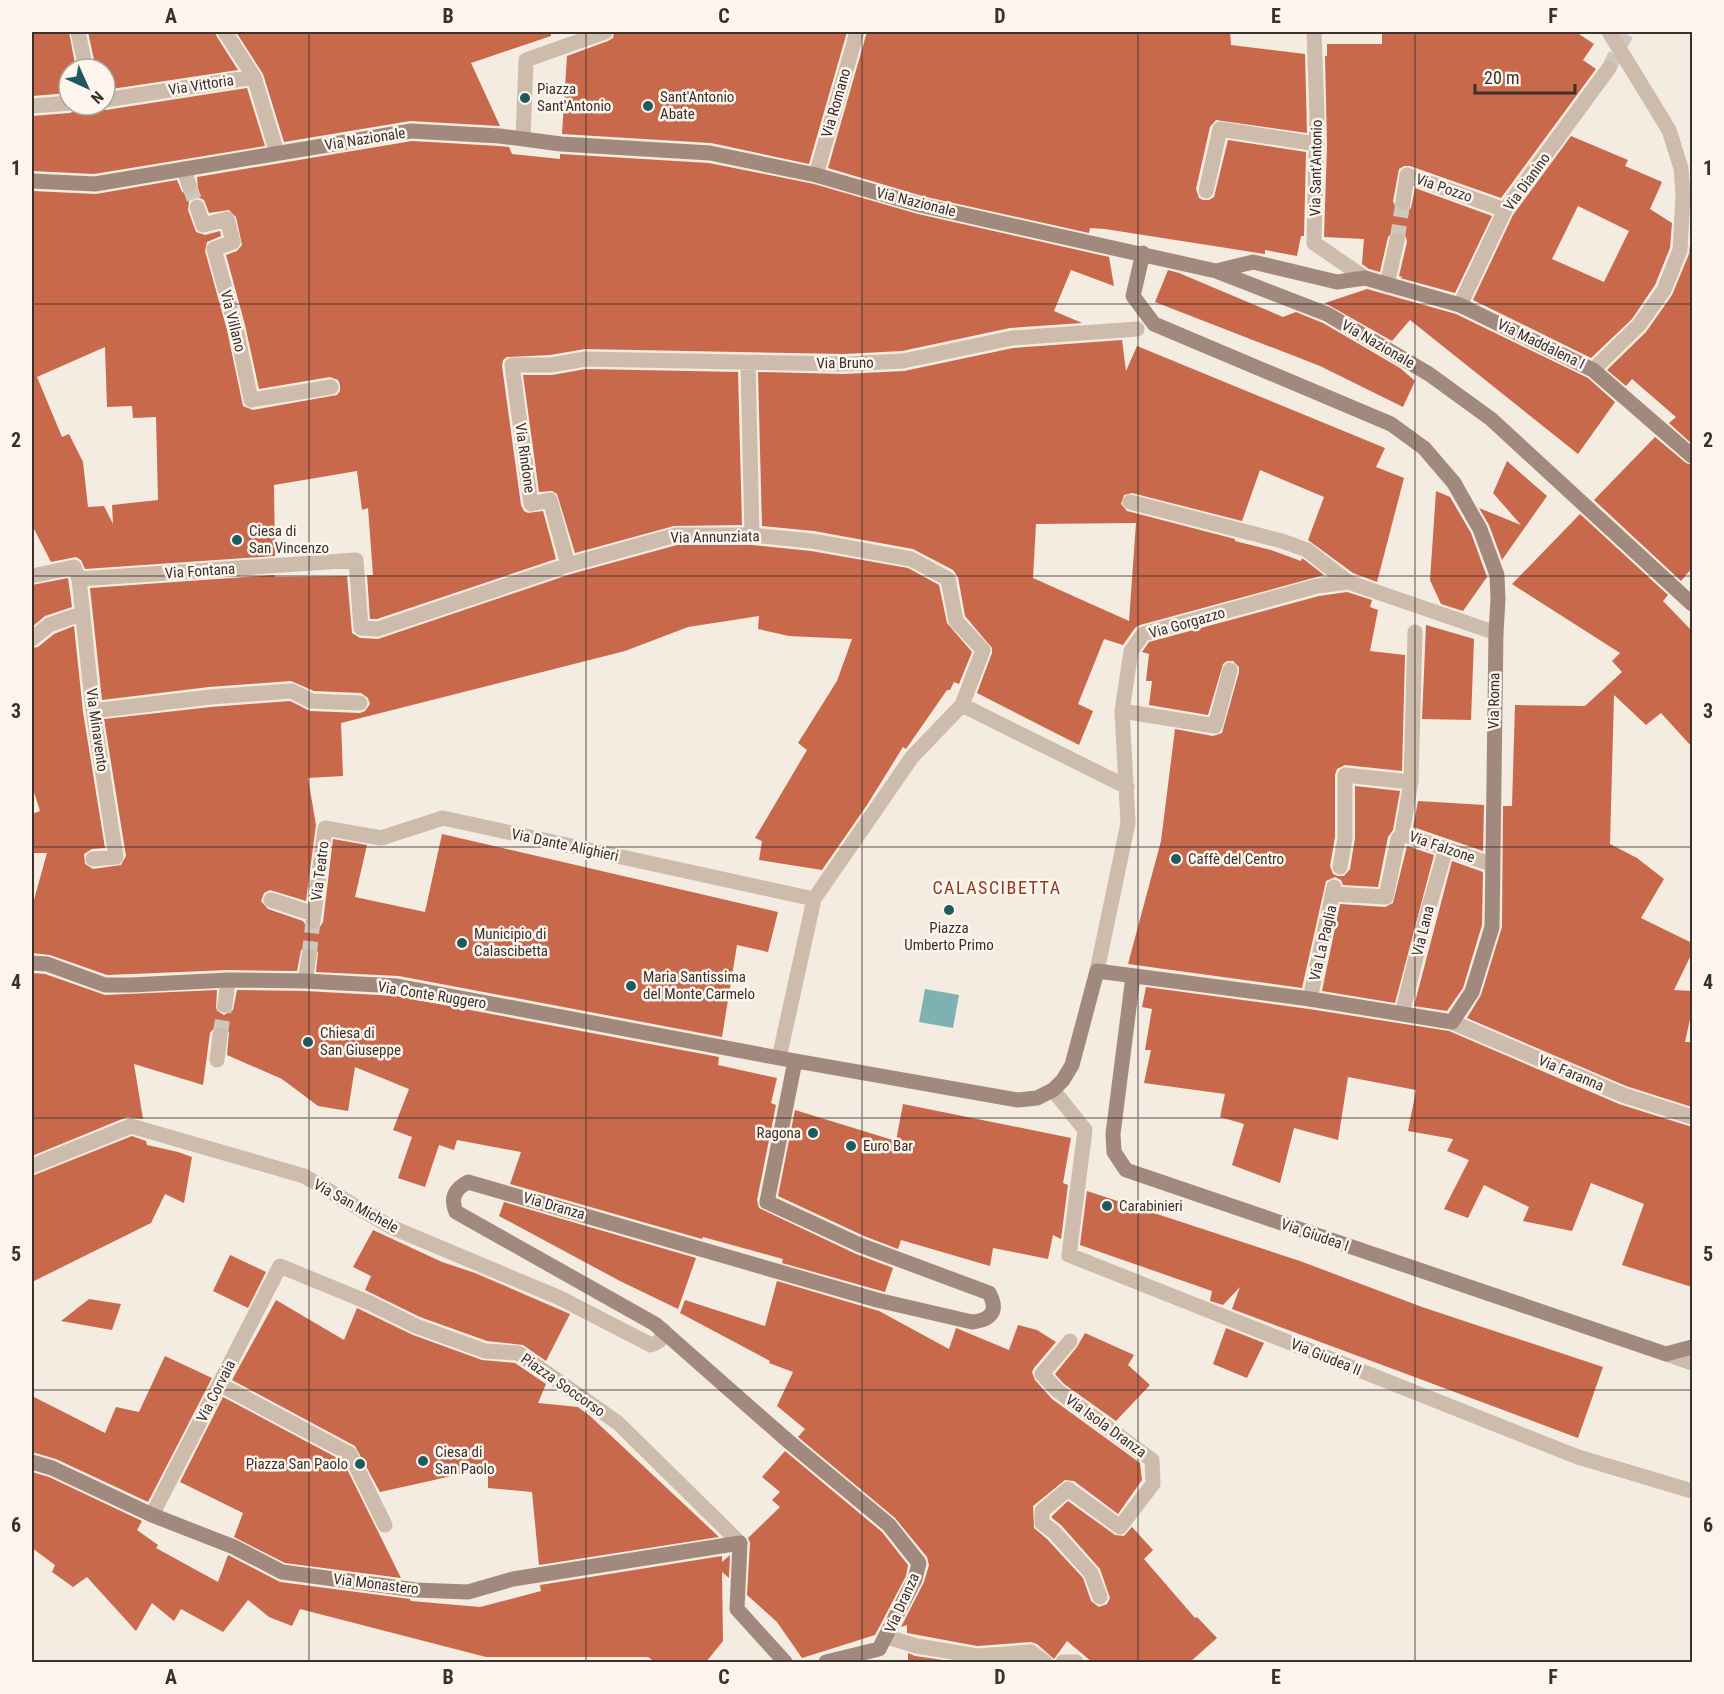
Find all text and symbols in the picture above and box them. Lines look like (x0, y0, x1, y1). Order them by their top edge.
text: A (165, 4, 177, 28)
text: B (442, 4, 454, 28)
text: C (718, 4, 730, 28)
text: D (994, 4, 1006, 28)
text: E (1271, 4, 1281, 28)
text: F (1548, 4, 1558, 28)
north arrow (57, 57, 117, 117)
scale bar (1475, 57, 1576, 95)
street label: Via Romano (818, 66, 854, 140)
text: 20 m (1484, 67, 1519, 88)
street label: Via Vittoria (167, 71, 235, 99)
place label: Piazza Sant'Antonio (537, 80, 611, 115)
text: N (87, 87, 107, 107)
place label: Sant'Antonio Abate (660, 88, 734, 123)
marker: Piazza Sant'Antonio (518, 91, 532, 105)
marker: Sant'Antonio Abate (641, 99, 655, 113)
street label: Via Sant'Antonio (1306, 119, 1326, 217)
street label: Via Nazionale (323, 124, 407, 154)
street label: Via Dianino (1500, 150, 1554, 214)
text: 1 (11, 156, 21, 180)
text: 1 (1703, 156, 1713, 180)
street label: Via Pozzo (1413, 170, 1475, 206)
street label: Via Nazionale (874, 183, 958, 221)
street label: Via Villano (217, 288, 249, 354)
street label: Via Maddalena I (1494, 315, 1588, 373)
street label: Via Nazionale (1338, 316, 1418, 372)
street label: Via Bruno (816, 354, 874, 372)
street label: Via Rindone (511, 422, 539, 494)
text: 2 (11, 428, 21, 452)
text: 2 (1703, 428, 1713, 452)
place label: Ciesa di San Vincenzo (249, 522, 329, 557)
street label: Via Annunziata (670, 527, 760, 547)
marker: Ciesa di San Vincenzo (230, 533, 244, 547)
street label: Via Fontana (164, 560, 236, 582)
street label: Via Gorgazzo (1147, 604, 1227, 642)
street label: Via Roma (1485, 673, 1503, 729)
street label: Via Minavento (82, 687, 112, 773)
text: 3 (11, 699, 21, 723)
text: 3 (1703, 699, 1713, 723)
street label: Via Dante Alighieri (510, 825, 620, 865)
street label: Via Falzone (1407, 827, 1477, 867)
street label: Via Teatro (307, 840, 333, 902)
place label: Caffè del Centro (1188, 850, 1284, 868)
marker: Caffè del Centro (1169, 852, 1183, 866)
district label: CALASCIBETTA (932, 877, 1062, 898)
marker: Piazza Umberto Primo (942, 903, 956, 917)
street label: Via La Paglia (1306, 903, 1340, 983)
street label: Via Lana (1408, 904, 1438, 958)
place label: Piazza Umberto Primo (904, 919, 994, 954)
place label: Municipio di Calascibetta (474, 925, 548, 960)
marker: Municipio di Calascibetta (455, 936, 469, 950)
place label: Maria Santissima del Monte Carmelo (643, 968, 755, 1003)
text: 4 (11, 970, 21, 994)
text: 4 (1703, 970, 1713, 994)
street label: Via Conte Ruggero (376, 978, 488, 1012)
marker: Maria Santissima del Monte Carmelo (624, 979, 638, 993)
place label: Chiesa di San Giuseppe (320, 1024, 401, 1059)
marker: Chiesa di San Giuseppe (301, 1035, 315, 1049)
street label: Via Faranna (1535, 1051, 1607, 1095)
place label: Ragona (756, 1124, 801, 1142)
marker: Ragona (806, 1126, 820, 1140)
place label: Euro Bar (863, 1137, 913, 1155)
marker: Euro Bar (844, 1139, 858, 1153)
street label: Via San Michele (310, 1175, 402, 1237)
street label: Via Dranza (521, 1189, 587, 1223)
place label: Carabinieri (1119, 1197, 1183, 1215)
marker: Carabinieri (1100, 1199, 1114, 1213)
street label: Via Giudea I (1279, 1215, 1351, 1255)
text: 5 (11, 1242, 21, 1266)
text: 5 (1703, 1242, 1713, 1266)
street label: Via Giudea II (1288, 1335, 1364, 1379)
street label: Piazza Soccorso (518, 1349, 608, 1421)
street label: Via Corvaia (193, 1357, 239, 1425)
street label: Via Isola Dranza (1062, 1391, 1150, 1461)
place label: Ciesa di San Paolo (435, 1443, 495, 1478)
marker: Ciesa di San Paolo (416, 1454, 430, 1468)
place label: Piazza San Paolo (246, 1455, 348, 1473)
marker: Piazza San Paolo (353, 1457, 367, 1471)
text: 6 (11, 1513, 21, 1537)
text: 6 (1703, 1513, 1713, 1537)
street label: Via Monastero (332, 1570, 420, 1598)
street label: Via Dranza (881, 1570, 923, 1636)
text: A (165, 1665, 177, 1689)
text: B (442, 1665, 454, 1689)
text: C (718, 1665, 730, 1689)
text: D (994, 1665, 1006, 1689)
text: E (1271, 1665, 1281, 1689)
text: F (1548, 1665, 1558, 1689)

